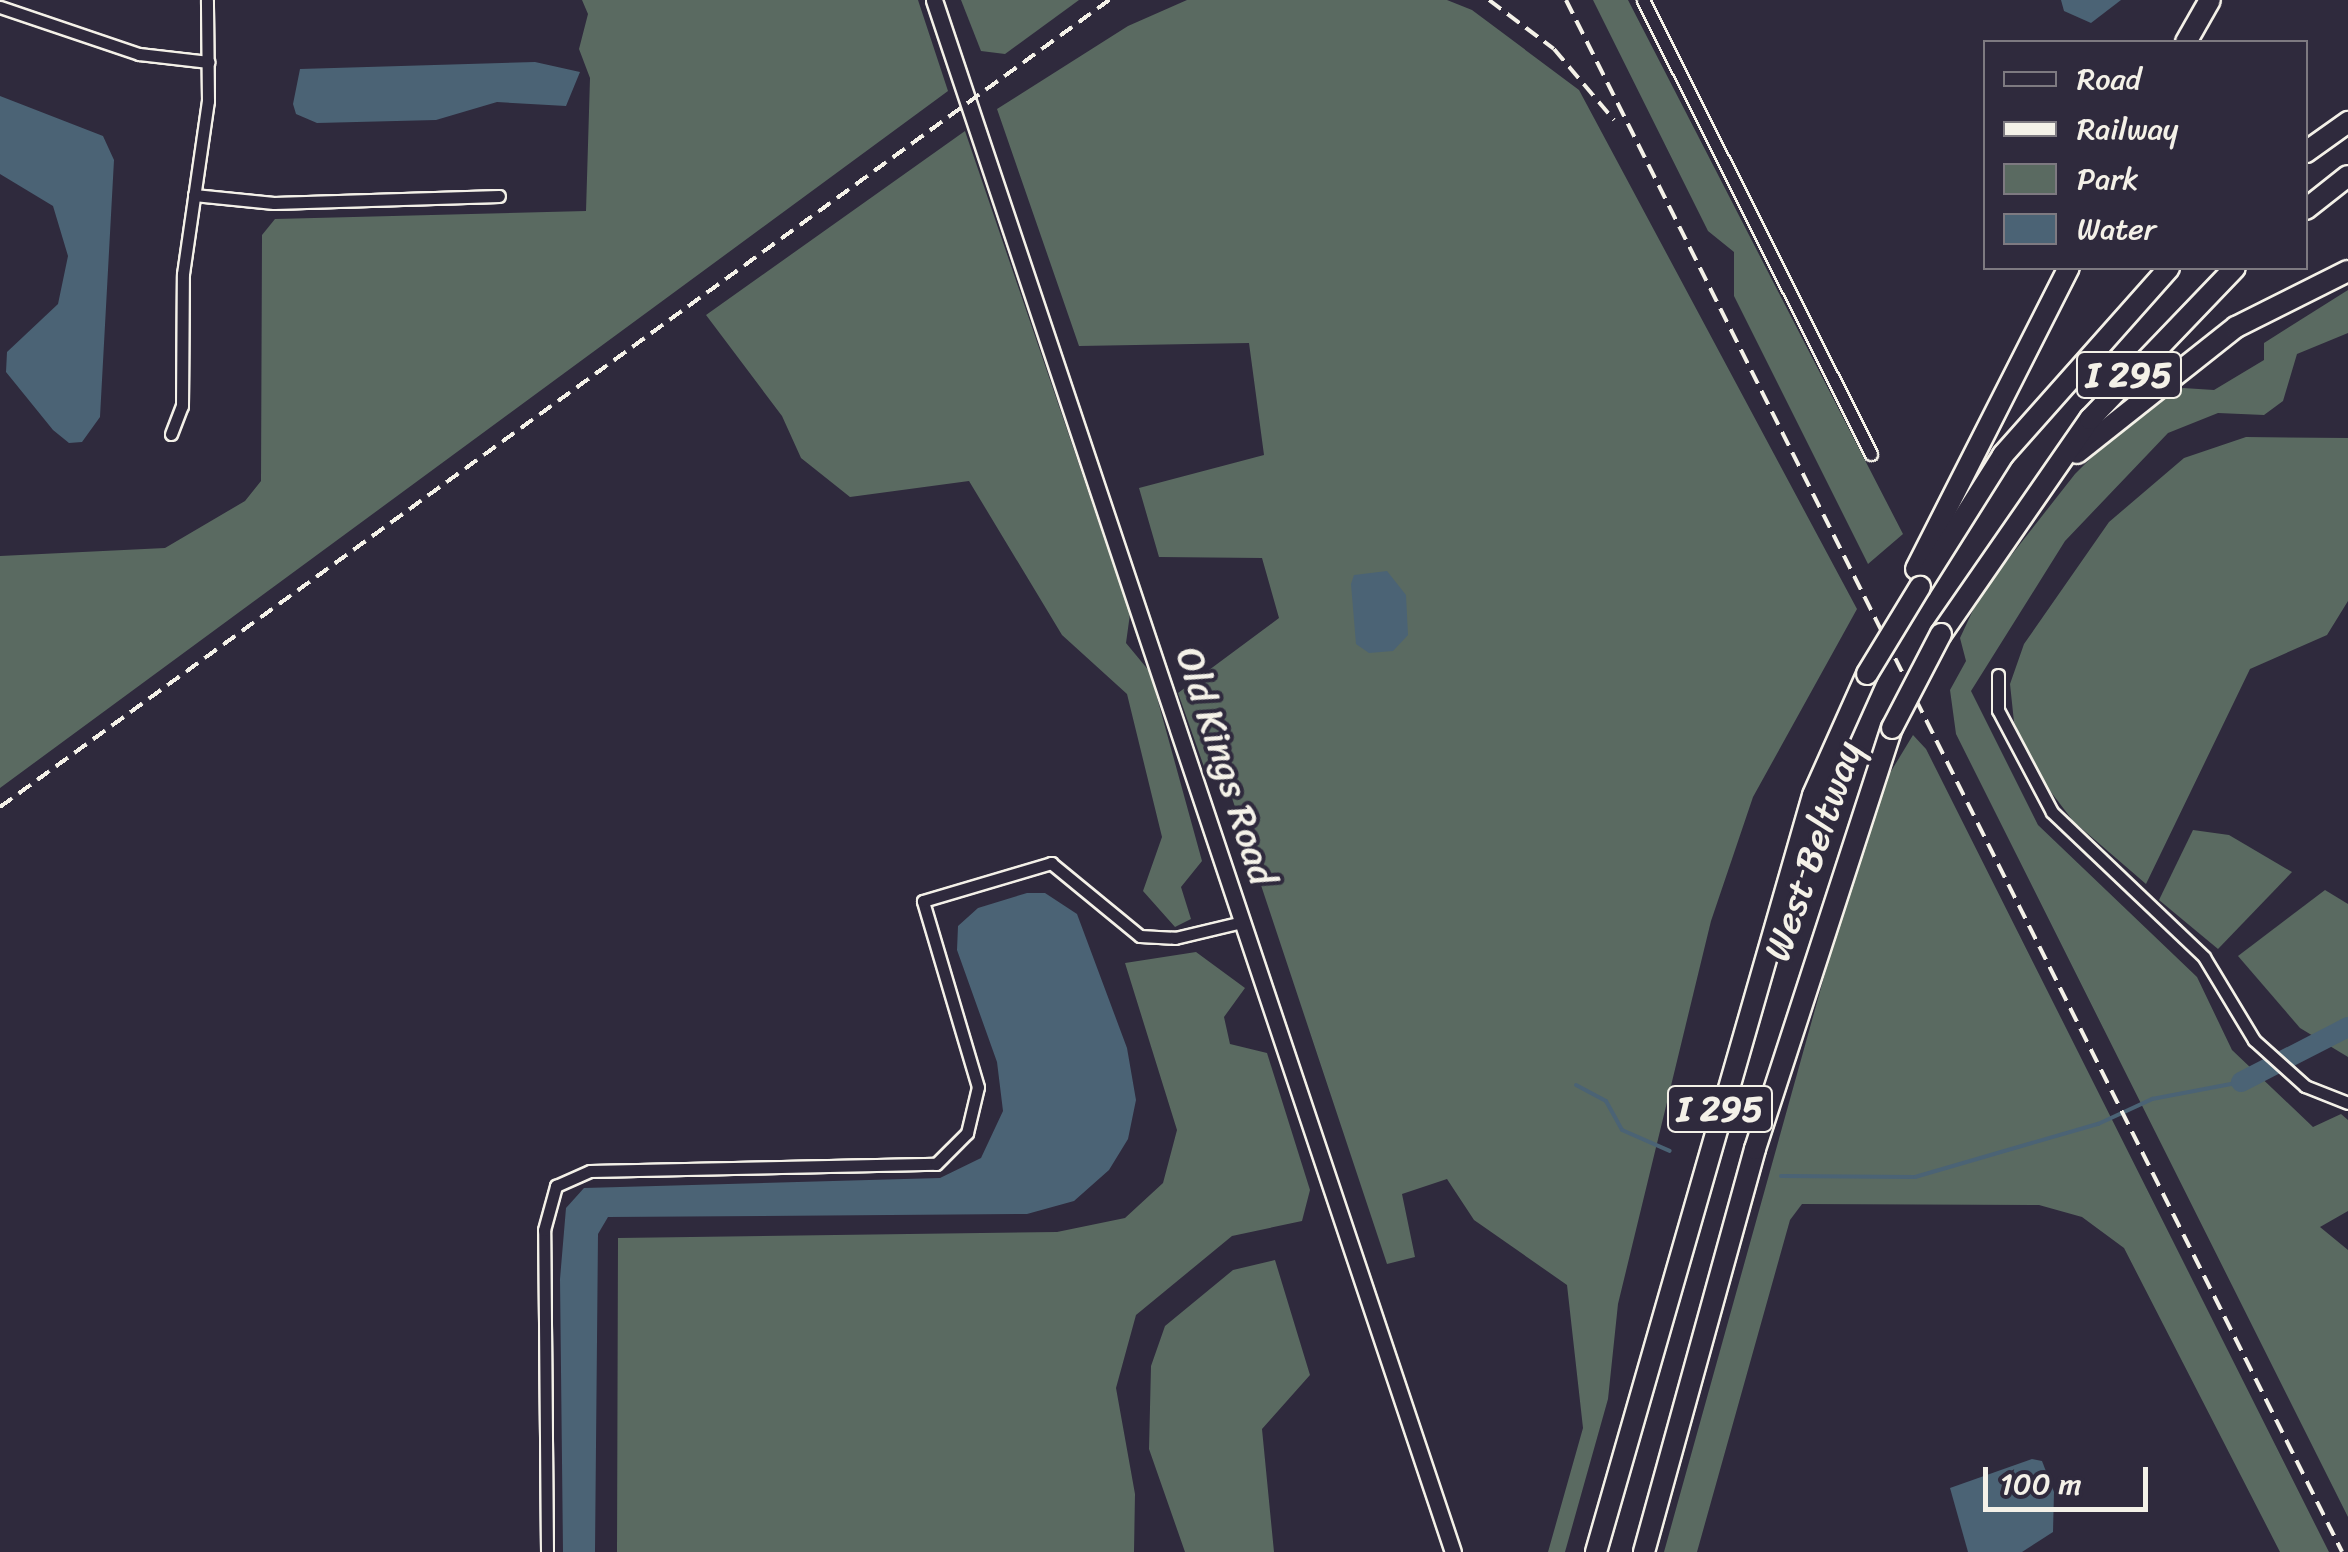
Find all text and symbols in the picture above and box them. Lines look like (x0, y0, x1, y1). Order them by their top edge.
legend (1983, 40, 2308, 270)
text: Road (2077, 52, 2141, 106)
text: Railway (2077, 102, 2178, 156)
text: Park (2077, 152, 2139, 206)
text: Water (2077, 202, 2156, 256)
road number: I 295 (2074, 345, 2184, 405)
street label: Old Kings Road (1166, 642, 1286, 890)
street label: West Beltway (1754, 735, 1872, 967)
road number: I 295 (1665, 1079, 1775, 1139)
scale bar (1988, 1447, 2153, 1509)
text: 100 m (2000, 1457, 2082, 1511)

